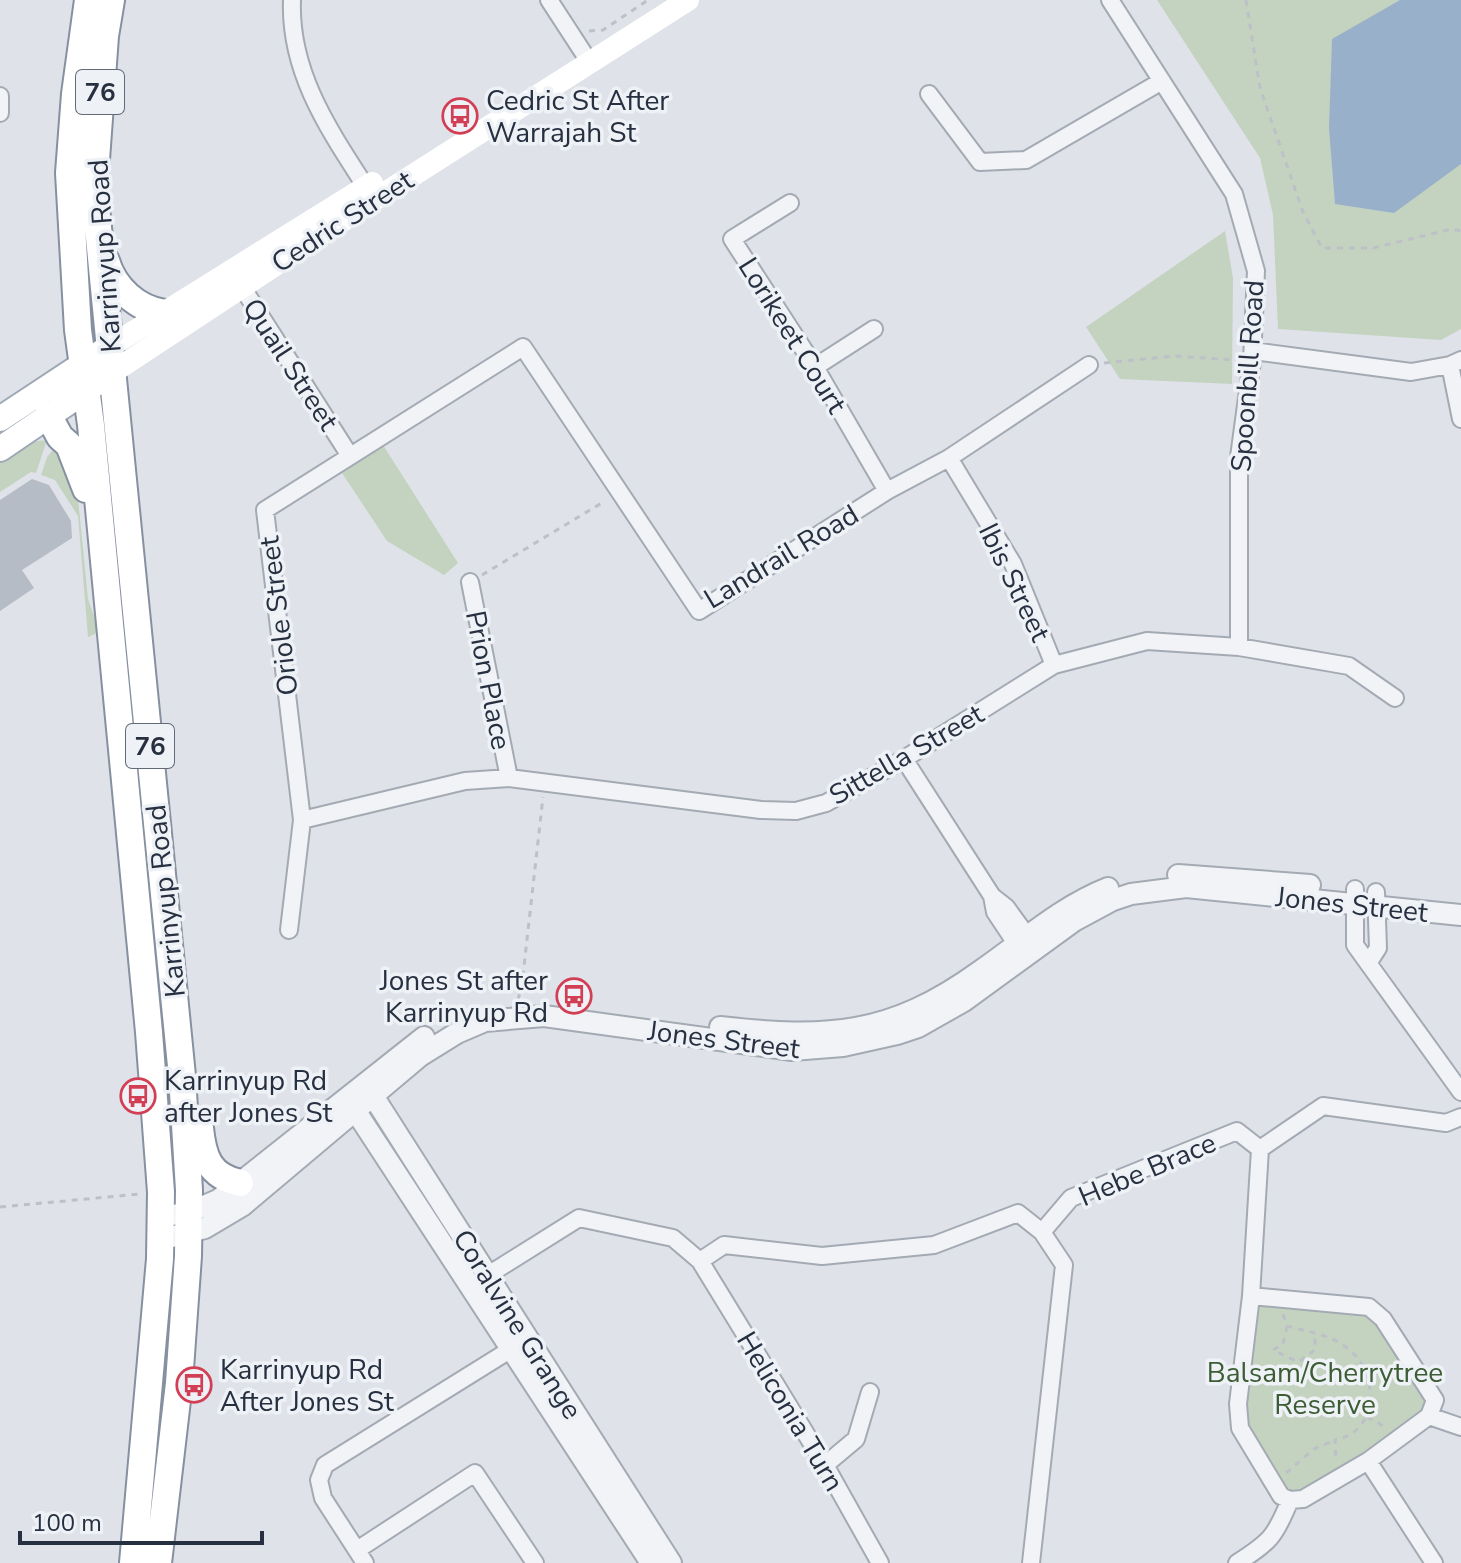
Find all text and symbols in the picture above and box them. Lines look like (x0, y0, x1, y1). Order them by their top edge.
road number: 76 (76, 70, 124, 114)
place label: Cedric St After Warrajah St (486, 82, 669, 152)
bus stop icon: Cedric St After Warrajah St (441, 97, 479, 135)
street label: Karrinyup Road (79, 158, 131, 354)
street label: Cedric Street (264, 162, 421, 282)
street label: Lorikeet Court (729, 250, 855, 421)
street label: Spoonbill Road (1222, 279, 1274, 473)
street label: Quail Street (233, 291, 347, 438)
street label: Landrail Road (697, 496, 866, 618)
street label: Ibis Street (969, 517, 1059, 648)
street label: Oriole Street (250, 534, 308, 698)
street label: Prion Place (456, 607, 520, 753)
street label: Sittella Street (822, 695, 991, 815)
road number: 76 (126, 724, 174, 768)
street label: Karrinyup Road (137, 803, 195, 999)
street label: Jones Street (1273, 878, 1430, 932)
place label: Jones St after Karrinyup Rd (379, 962, 548, 1032)
bus stop icon: Jones St after Karrinyup Rd (555, 977, 593, 1015)
street label: Jones Street (645, 1012, 802, 1068)
place label: Karrinyup Rd after Jones St (164, 1062, 333, 1132)
bus stop icon: Karrinyup Rd after Jones St (119, 1077, 157, 1115)
street label: Hebe Brace (1073, 1124, 1222, 1216)
street label: Coralvine Grange (443, 1222, 591, 1427)
street label: Heliconia Turn (727, 1325, 853, 1499)
place label: Karrinyup Rd After Jones St (220, 1351, 394, 1421)
park label: Balsam/Cherrytree Reserve (1207, 1354, 1443, 1424)
bus stop icon: Karrinyup Rd After Jones St (175, 1366, 213, 1404)
scale bar (20, 1495, 262, 1545)
text: 100 m (32, 1507, 102, 1539)

